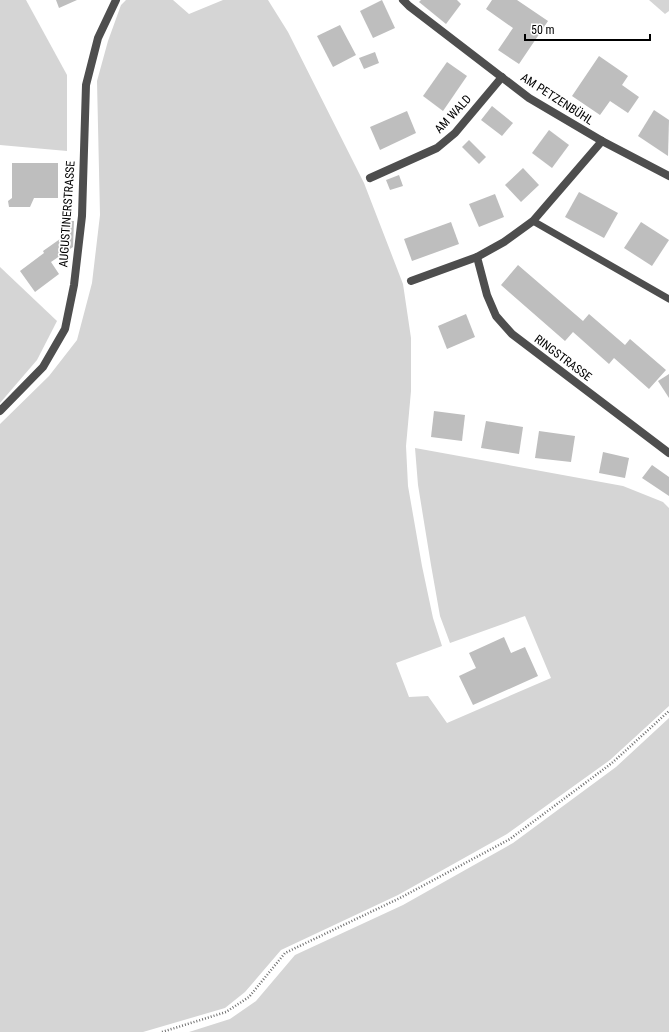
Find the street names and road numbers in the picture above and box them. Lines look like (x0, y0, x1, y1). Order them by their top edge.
street label: AM PETZENBÜHL (518, 69, 597, 128)
street label: AM WALD (432, 92, 474, 136)
street label: AUGUSTINERSTRASSE (56, 160, 78, 268)
street label: RINGSTRASSE (532, 332, 594, 384)

